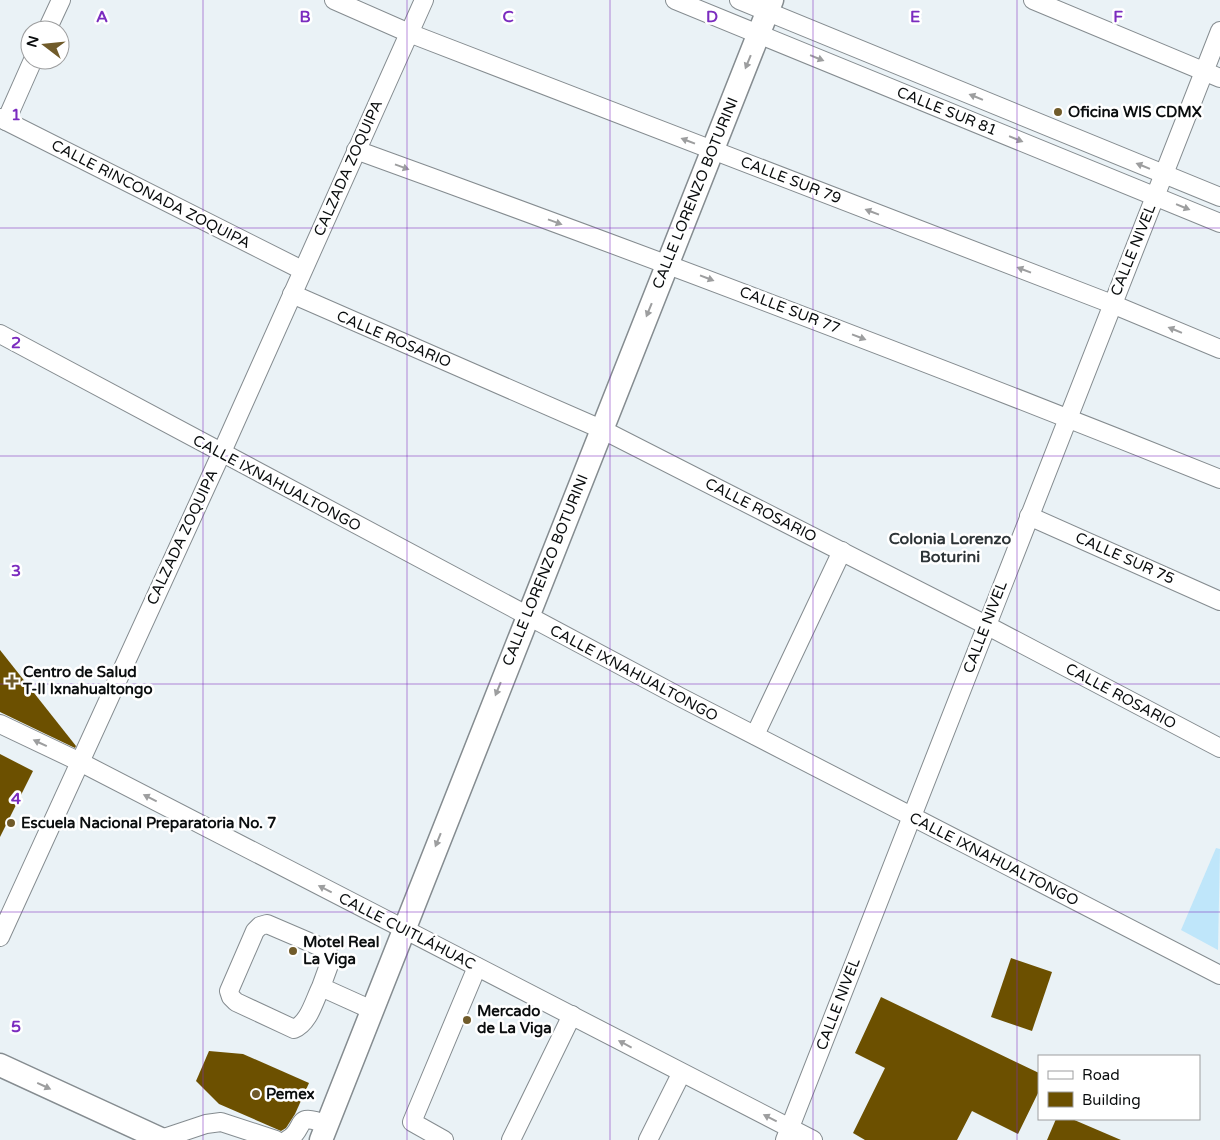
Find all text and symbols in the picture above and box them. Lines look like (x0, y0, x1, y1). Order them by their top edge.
text: A (96, 7, 108, 27)
text: B (299, 7, 311, 27)
text: C (502, 7, 514, 27)
text: D (706, 7, 718, 27)
text: E (910, 7, 920, 27)
text: F (1113, 7, 1123, 27)
north arrow (20, 20, 70, 70)
text: N (23, 34, 43, 49)
one-way arrow (743, 54, 751, 69)
one-way arrow (810, 54, 825, 62)
street label: CALLE SUR 81 (894, 83, 1000, 139)
one-way arrow (968, 93, 983, 101)
street label: CALLE LORENZO BOTURINI (648, 95, 742, 291)
street label: CALZADA ZOQUIPA (310, 97, 386, 239)
place label: Oficina WIS CDMX (1068, 103, 1202, 121)
text: 1 (11, 105, 21, 125)
marker: Oficina WIS CDMX (1052, 106, 1064, 118)
street label: CALLE RINCONADA ZOQUIPA (48, 136, 254, 252)
one-way arrow (681, 136, 695, 144)
one-way arrow (1009, 136, 1023, 144)
street label: CALLE SUR 79 (738, 153, 844, 207)
one-way arrow (1135, 161, 1150, 169)
one-way arrow (395, 163, 410, 171)
street label: CALLE NIVEL (1106, 201, 1160, 298)
one-way arrow (1176, 204, 1190, 212)
one-way arrow (864, 208, 879, 216)
one-way arrow (548, 218, 563, 226)
one-way arrow (1017, 266, 1031, 274)
one-way arrow (700, 275, 714, 283)
street label: CALLE SUR 77 (737, 283, 843, 337)
one-way arrow (645, 303, 653, 318)
street label: CALLE ROSARIO (334, 307, 454, 371)
one-way arrow (1168, 326, 1182, 334)
text: 2 (11, 333, 21, 353)
one-way arrow (852, 333, 867, 341)
street label: CALLE IXNAHUALTONGO (190, 431, 364, 535)
street label: CALZADA ZOQUIPA (143, 466, 221, 608)
street label: CALLE LORENZO BOTURINI (498, 472, 592, 668)
street label: CALLE ROSARIO (702, 474, 820, 546)
street label: CALLE SUR 75 (1073, 528, 1177, 588)
district label: Colonia Lorenzo Boturini (889, 529, 1012, 567)
text: 3 (11, 561, 21, 581)
street label: CALLE NIVEL (959, 578, 1011, 676)
street label: CALLE IXNAHUALTONGO (547, 621, 721, 725)
street label: CALLE ROSARIO (1063, 659, 1179, 733)
place label: Centro de Salud T-II Ixnahualtongo (22, 663, 153, 699)
marker: Centro de Salud T-II Ixnahualtongo (5, 674, 19, 688)
one-way arrow (494, 682, 502, 697)
one-way arrow (33, 739, 47, 747)
text: 4 (11, 789, 21, 809)
one-way arrow (143, 794, 157, 802)
street label: CALLE IXNAHUALTONGO (906, 808, 1082, 910)
place label: Escuela Nacional Preparatoria No. 7 (21, 814, 276, 833)
marker: Escuela Nacional Preparatoria No. 7 (5, 817, 17, 829)
one-way arrow (434, 833, 442, 848)
one-way arrow (318, 885, 333, 893)
street label: CALLE CUITLÁHUAC (336, 889, 478, 973)
place label: Motel Real La Viga (303, 933, 379, 969)
marker: Motel Real La Viga (287, 945, 299, 957)
street label: CALLE NIVEL (812, 955, 864, 1053)
place label: Mercado de La Viga (477, 1002, 552, 1038)
marker: Mercado de La Viga (461, 1014, 473, 1026)
text: 5 (11, 1017, 21, 1037)
one-way arrow (618, 1040, 632, 1048)
legend (1038, 1055, 1200, 1120)
text: Road (1082, 1066, 1120, 1084)
one-way arrow (37, 1082, 51, 1090)
place label: Pemex (266, 1085, 315, 1103)
marker: Pemex (250, 1088, 262, 1100)
text: Building (1082, 1091, 1141, 1109)
one-way arrow (763, 1114, 777, 1122)

